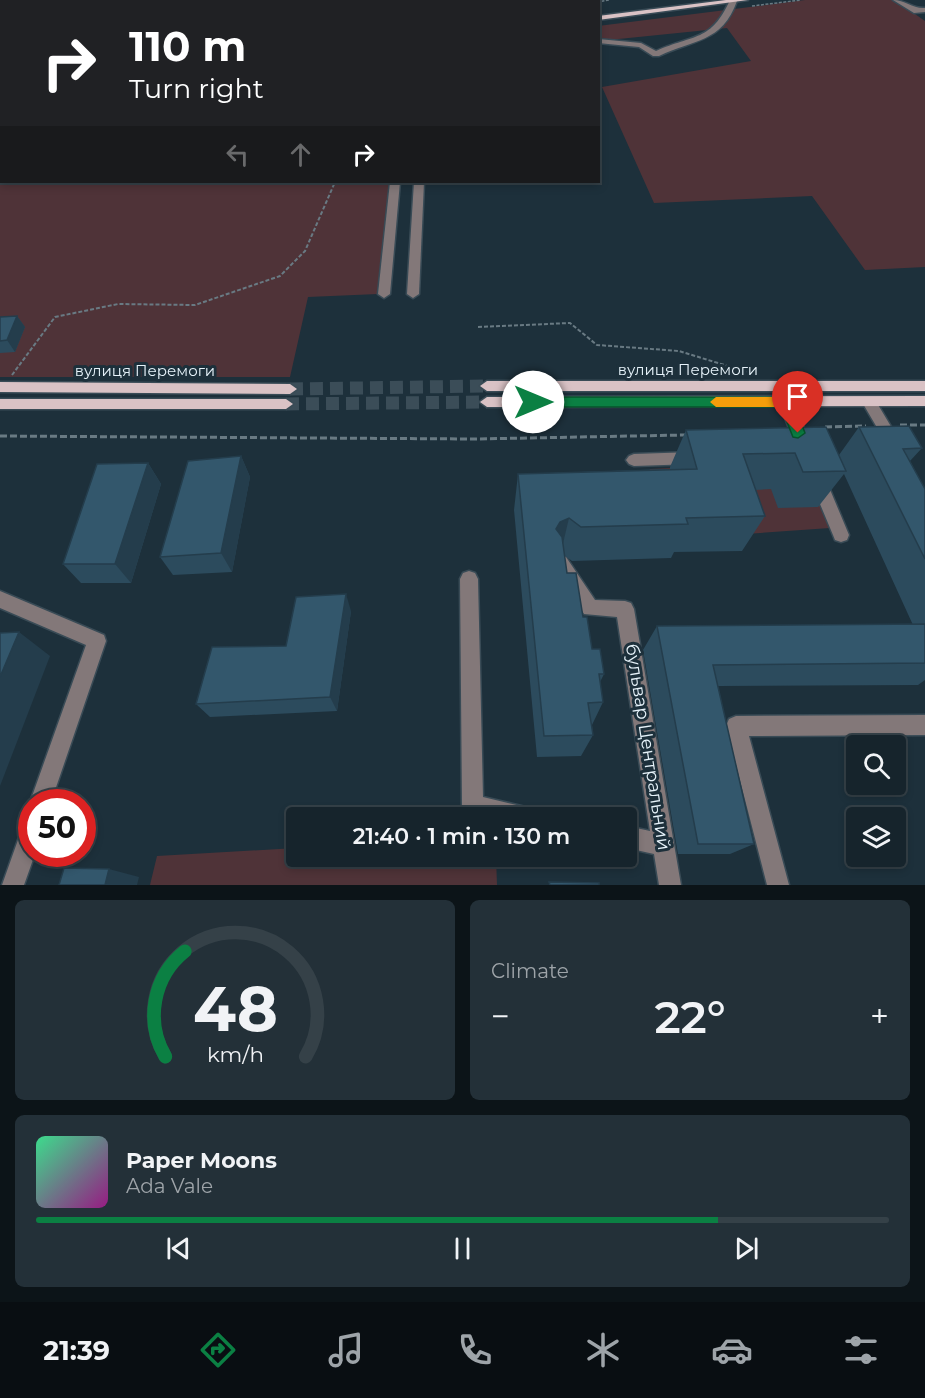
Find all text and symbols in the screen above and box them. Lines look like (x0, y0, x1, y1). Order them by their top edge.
text: 110 m (129, 20, 246, 72)
icon: right (30, 24, 108, 102)
text: Turn right (129, 72, 264, 105)
icon: left (221, 138, 254, 171)
icon: ahead (284, 138, 317, 171)
icon: right (347, 138, 380, 171)
street label: вулиця Перемоги (618, 360, 758, 379)
street label: вулиця Перемоги (75, 361, 215, 380)
position arrow (501, 370, 565, 434)
pin (772, 371, 823, 433)
icon: arrive (781, 380, 814, 413)
street label: бульвар Центральний (621, 642, 675, 852)
map controls (846, 735, 906, 867)
button: search (846, 735, 906, 795)
speed limit sign: 50 (18, 789, 96, 867)
button: layers (846, 807, 906, 867)
text: 21:40 · 1 min · 130 m (353, 823, 570, 850)
text: Climate (491, 959, 569, 983)
text: 48 (193, 971, 277, 1047)
text: 22° (654, 989, 726, 1044)
text: − (491, 996, 510, 1036)
text: + (870, 996, 889, 1036)
text: km/h (206, 1041, 264, 1067)
text: Paper Moons (126, 1147, 277, 1174)
text: Ada Vale (126, 1174, 213, 1198)
icon: previous (162, 1232, 195, 1265)
icon: pause (446, 1232, 479, 1265)
icon: next (730, 1232, 763, 1265)
icon: directions (197, 1329, 239, 1371)
icon: music (325, 1329, 367, 1371)
icon: phone (454, 1329, 496, 1371)
icon: climate (582, 1329, 624, 1371)
icon: car (711, 1329, 753, 1371)
icon: filters (840, 1329, 882, 1371)
text: 21:39 (43, 1334, 110, 1367)

